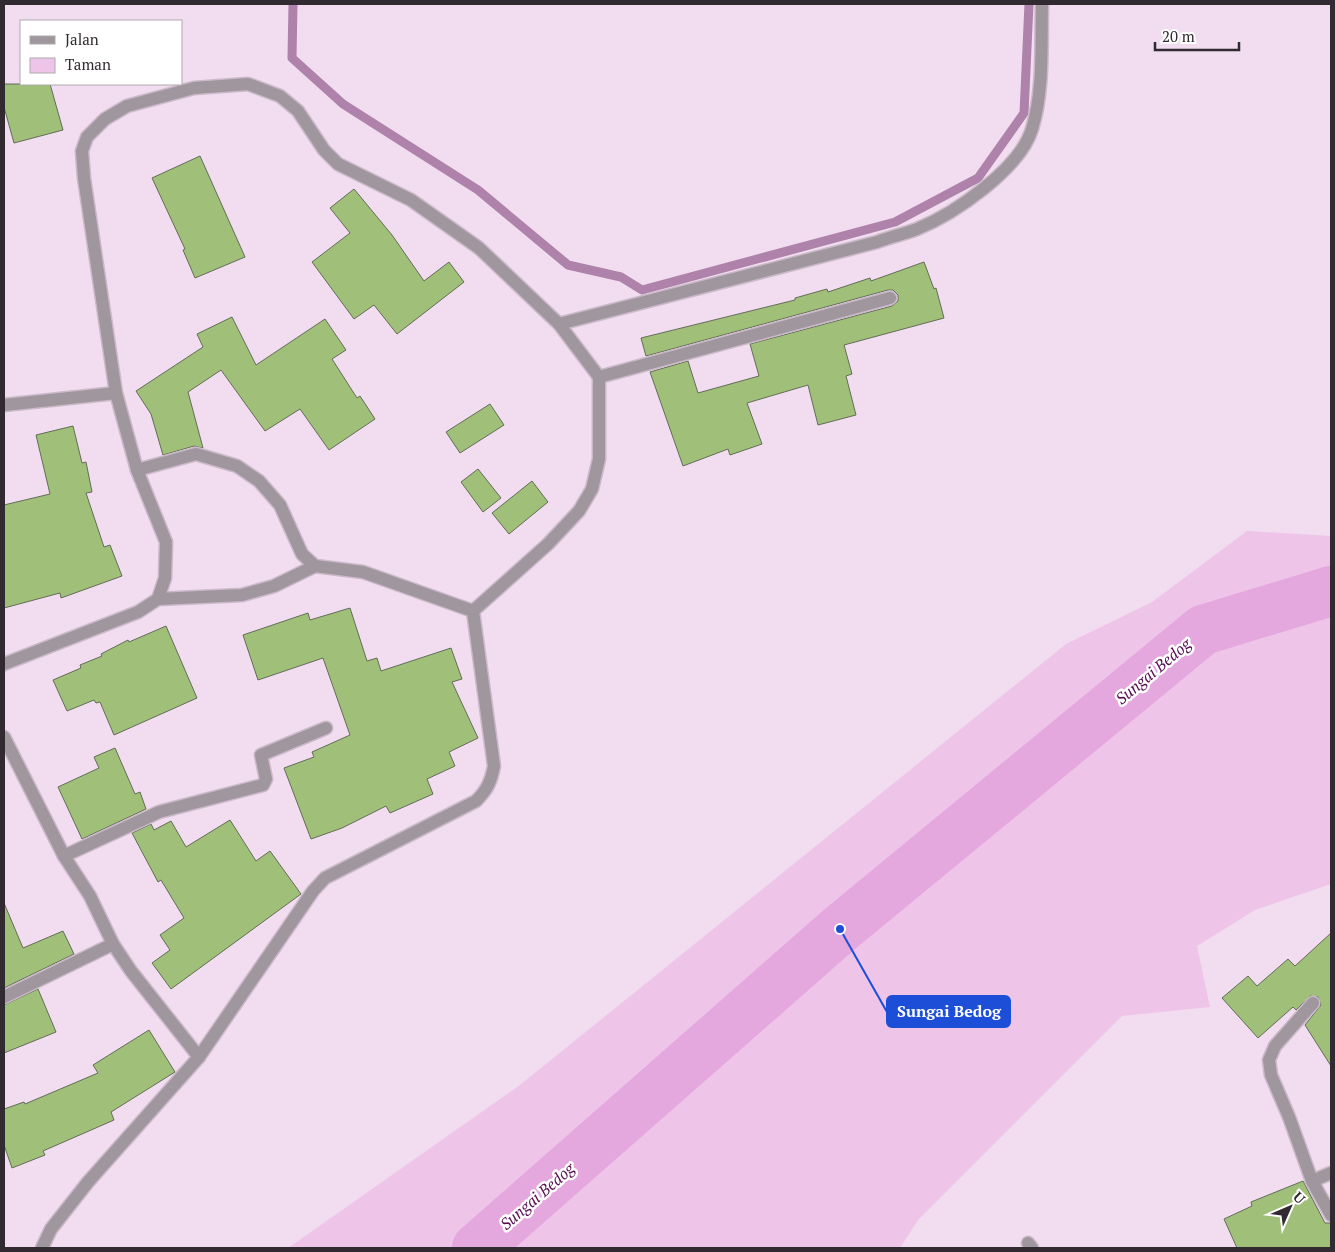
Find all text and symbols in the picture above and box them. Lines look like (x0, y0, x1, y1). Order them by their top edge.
legend (20, 20, 182, 85)
scale bar (1155, 20, 1239, 52)
text: 20 m (1162, 26, 1195, 46)
text: Jalan (65, 29, 99, 49)
text: Taman (65, 54, 111, 74)
water label: Sungai Bedog (1111, 632, 1196, 709)
callout: Sungai Bedog (887, 996, 1010, 1027)
text: Sungai Bedog (897, 1000, 1002, 1022)
water label: Sungai Bedog (495, 1157, 580, 1235)
north arrow (1265, 1182, 1315, 1232)
text: U (1289, 1187, 1310, 1208)

